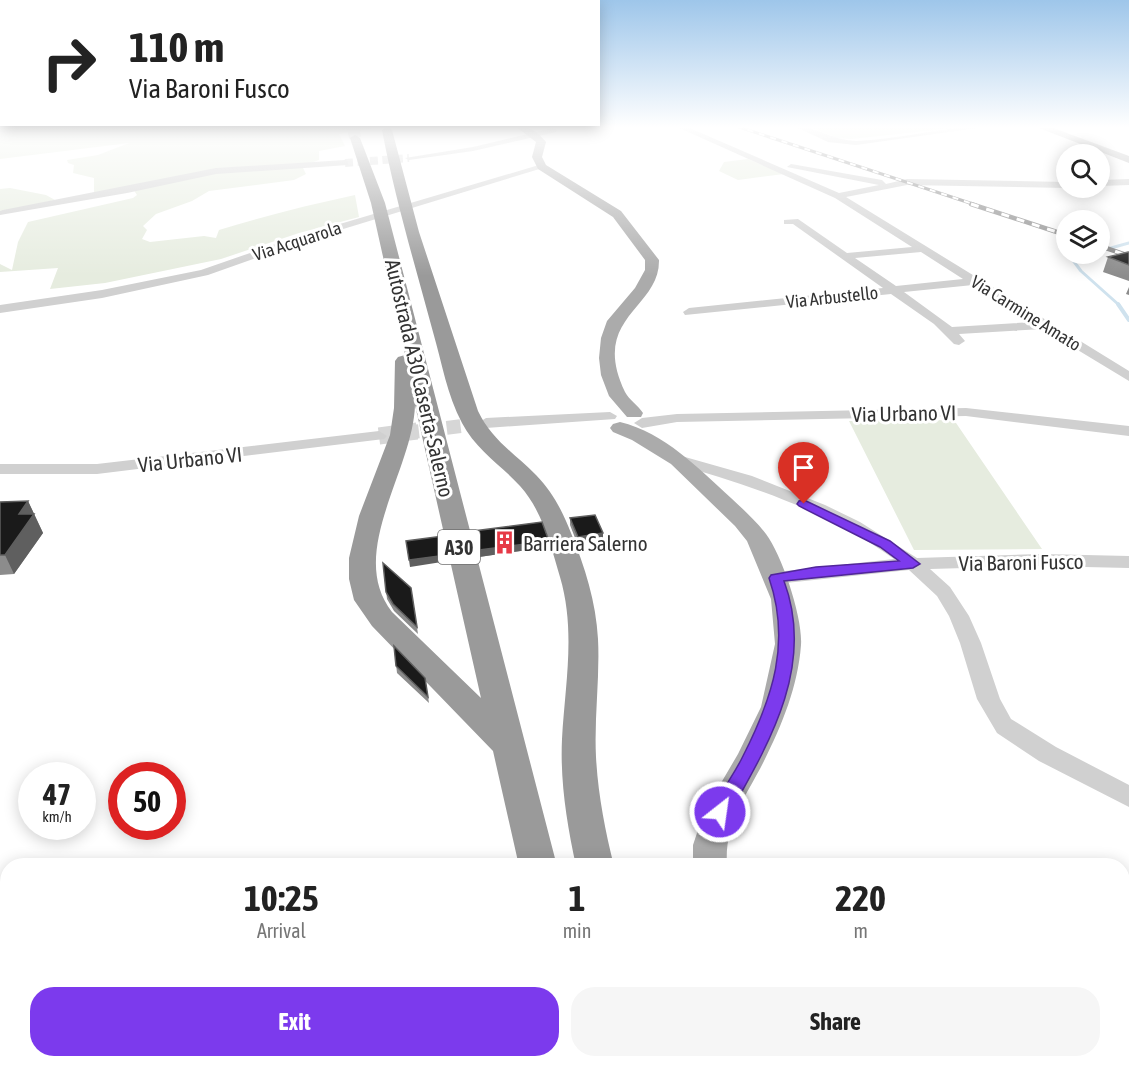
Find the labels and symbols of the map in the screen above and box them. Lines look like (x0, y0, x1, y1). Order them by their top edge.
street label: Via Acquarola (250, 217, 344, 265)
street label: Autostrada A30 Caserta-Salerno (381, 257, 459, 499)
street label: Via Carmine Amato (967, 271, 1085, 355)
street label: Via Arbustello (785, 282, 879, 312)
street label: Via Urbano VI (851, 400, 957, 426)
street label: Via Urbano VI (137, 442, 243, 476)
pin (778, 442, 829, 504)
road number: A30 (438, 530, 480, 564)
building icon: Barriera Salerno (492, 530, 518, 556)
place label: Barriera Salerno (523, 531, 648, 555)
street label: Via Baroni Fusco (958, 549, 1084, 575)
speed limit sign: 50 (108, 762, 186, 840)
position arrow (688, 780, 752, 844)

